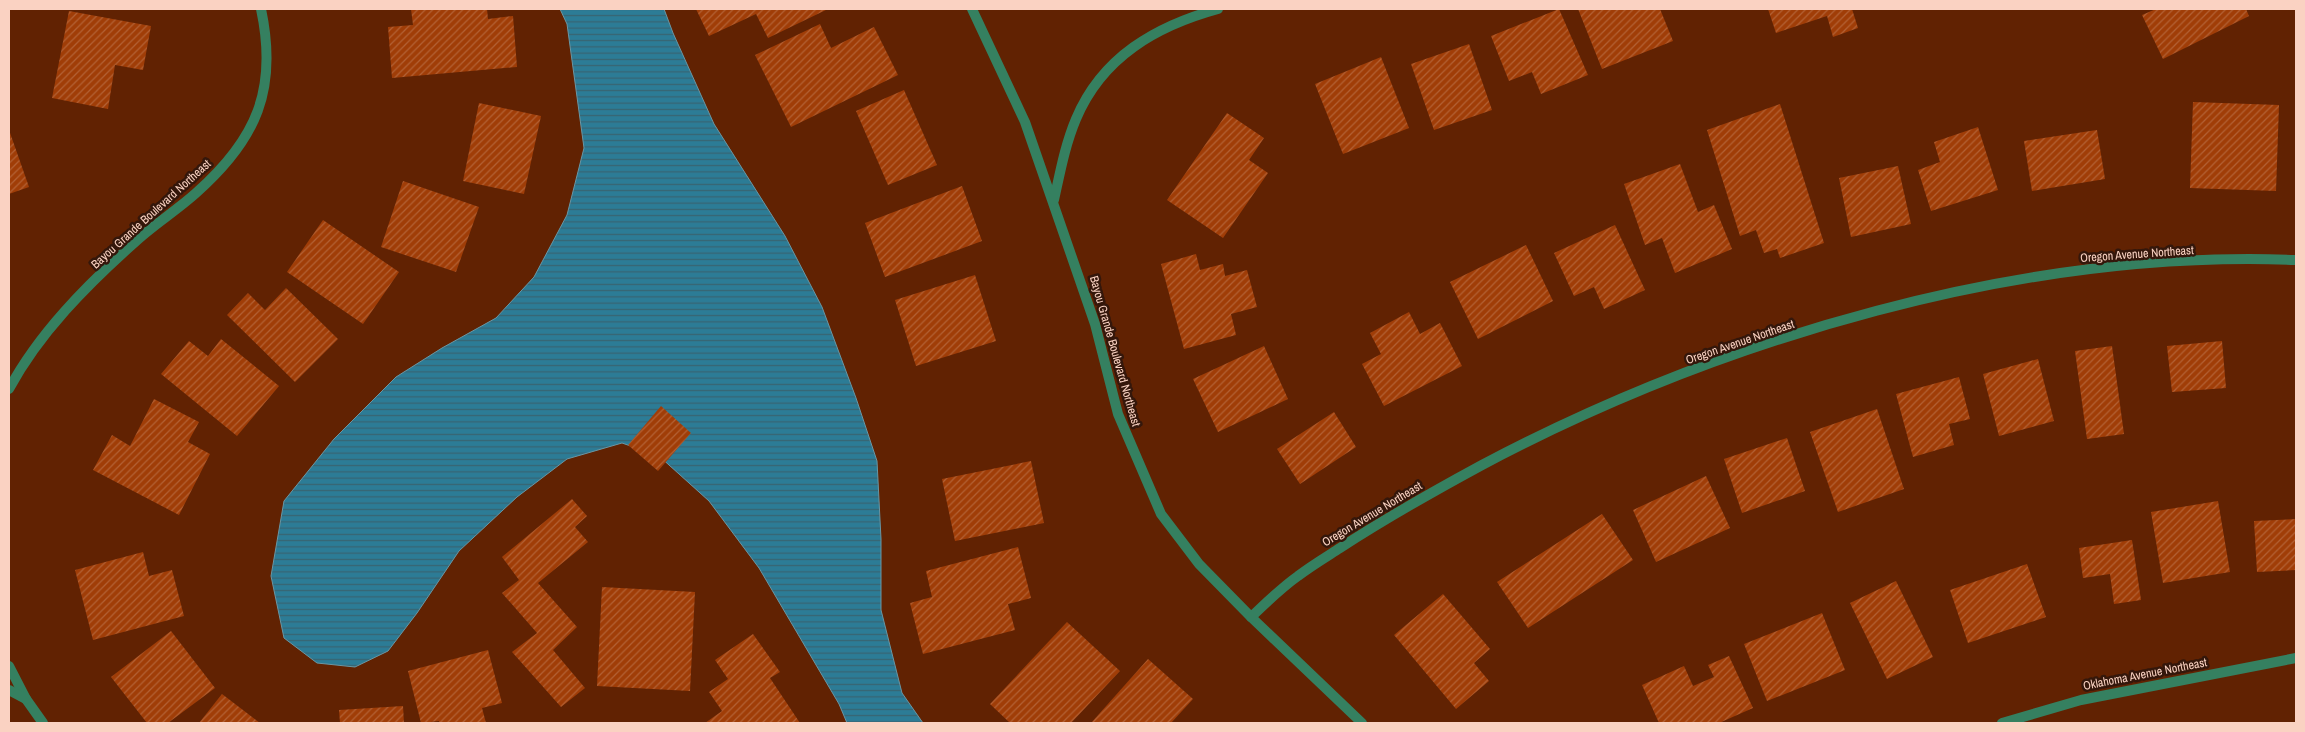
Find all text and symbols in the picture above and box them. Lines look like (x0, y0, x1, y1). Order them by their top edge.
street label: Bayou Grande Boulevard Northeast (88, 156, 214, 272)
street label: Oregon Avenue Northeast (2080, 242, 2194, 266)
street label: Bayou Grande Boulevard Northeast (1086, 274, 1144, 428)
street label: Oregon Avenue Northeast (1684, 316, 1797, 368)
street label: Oregon Avenue Northeast (1319, 478, 1425, 550)
street label: Oklahoma Avenue Northeast (2082, 654, 2208, 694)

